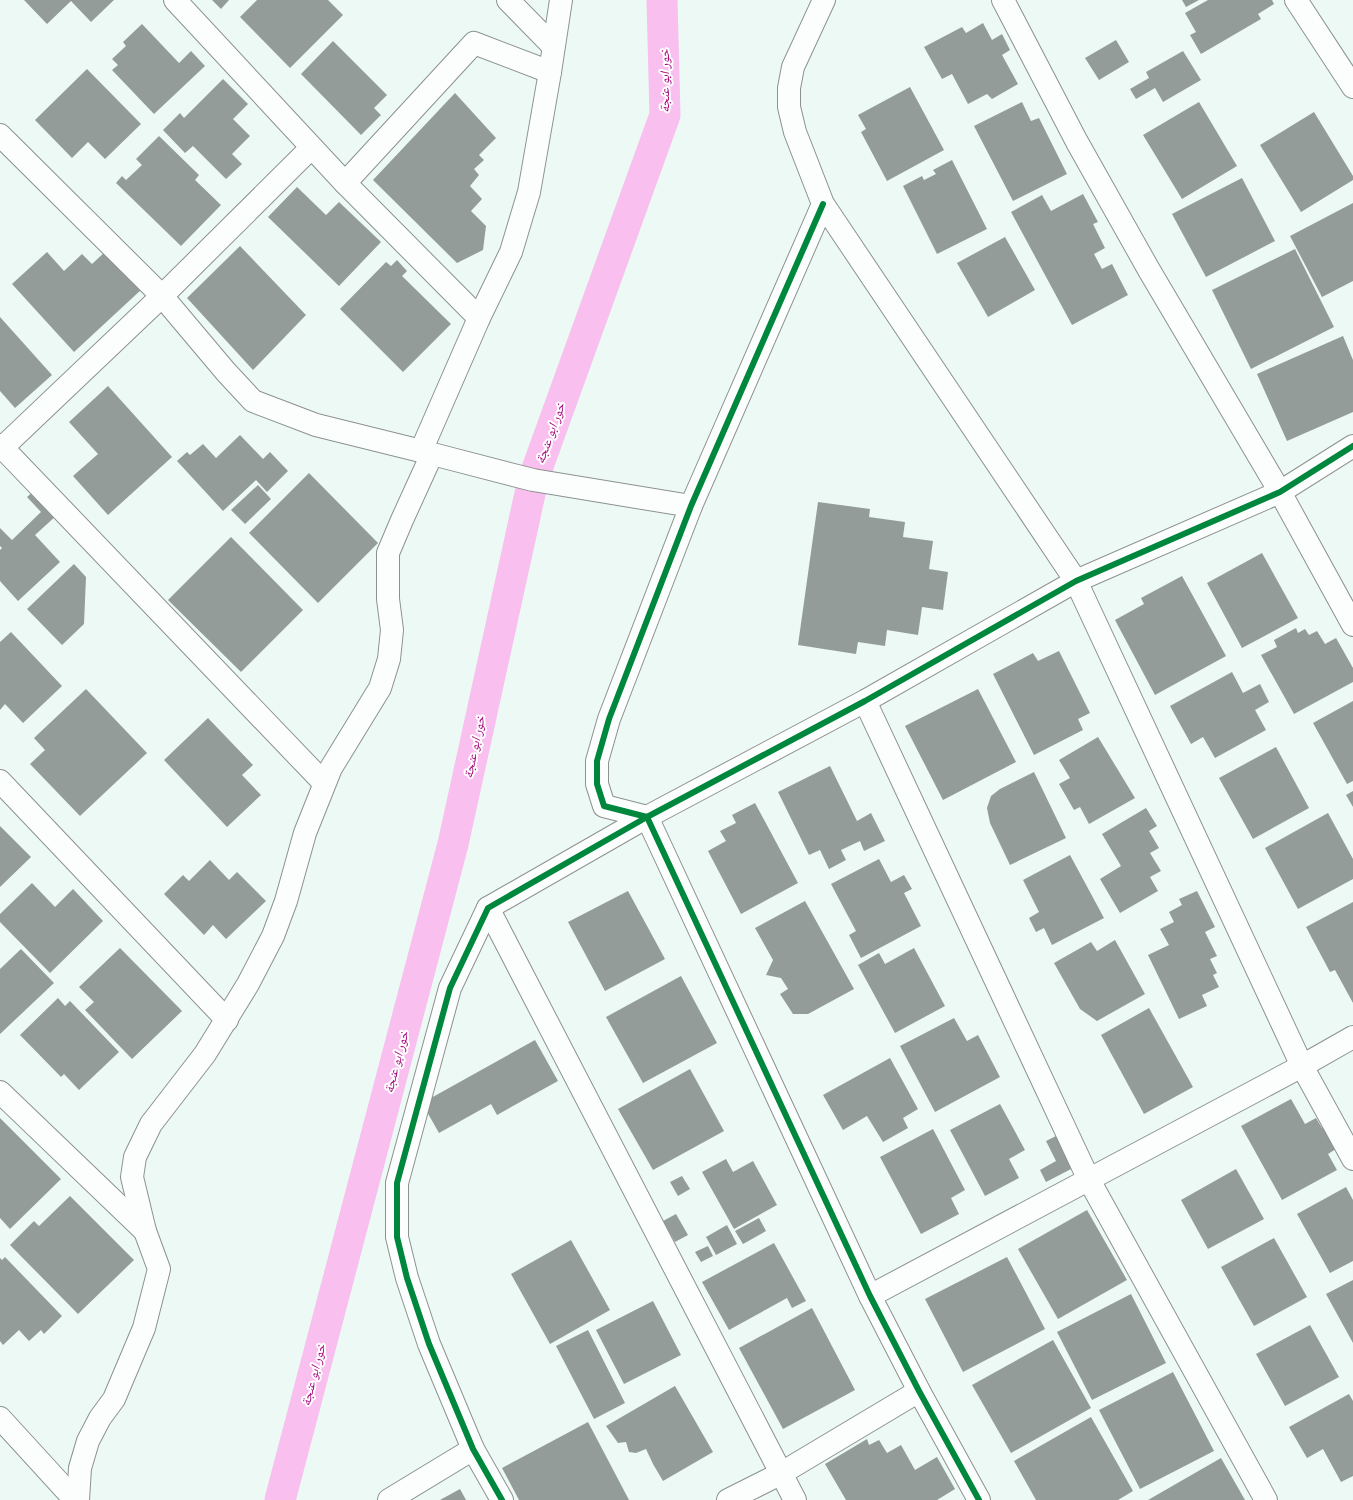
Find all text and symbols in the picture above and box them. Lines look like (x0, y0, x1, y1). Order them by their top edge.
water label: خور ابو عنجة (657, 49, 672, 113)
water label: خور ابو عنجة (532, 400, 569, 466)
water label: خور ابو عنجة (460, 714, 488, 780)
water label: خور ابو عنجة (381, 1029, 412, 1095)
water label: خور ابو عنجة (298, 1342, 329, 1408)

